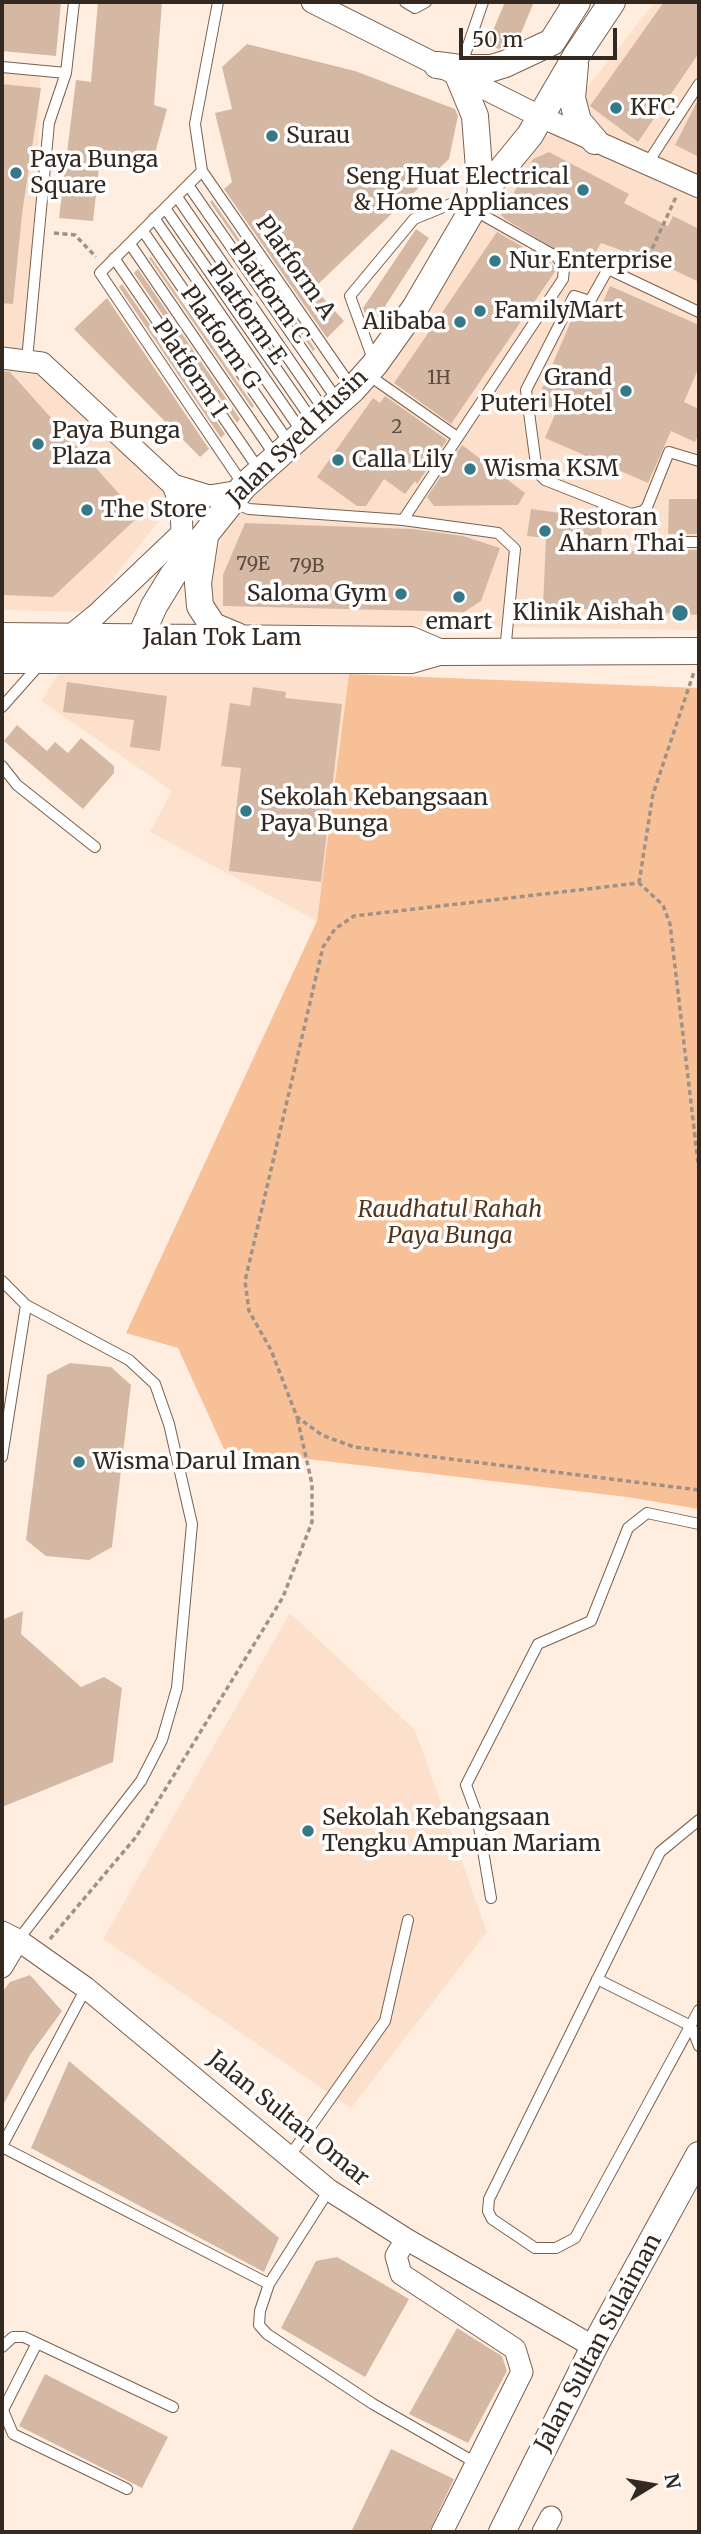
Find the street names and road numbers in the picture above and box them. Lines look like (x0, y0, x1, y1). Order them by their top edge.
street label: Platform A (249, 211, 341, 325)
street label: Platform C (224, 237, 314, 349)
street label: Platform E (201, 258, 291, 370)
street label: Platform G (174, 281, 266, 395)
street label: Platform I (146, 315, 232, 423)
street label: Jalan Syed Husin (222, 364, 374, 512)
street label: Jalan Tok Lam (143, 624, 301, 652)
street label: Jalan Sultan Omar (202, 2046, 374, 2192)
street label: Jalan Sultan Sulaiman (530, 2230, 668, 2456)

